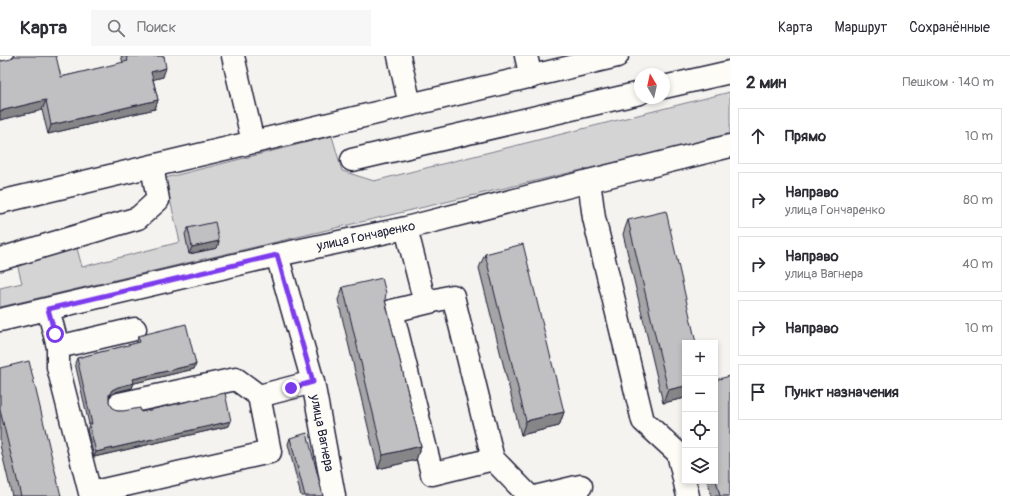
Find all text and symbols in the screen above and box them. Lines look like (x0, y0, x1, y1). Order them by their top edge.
search box (91, 10, 371, 46)
text: Карта (20, 16, 67, 40)
icon: search (105, 17, 127, 39)
text: Поиск (137, 18, 176, 37)
text: Карта (778, 19, 813, 36)
text: Маршрут (835, 19, 887, 36)
text: Сохранённые (909, 19, 990, 36)
north arrow (634, 68, 670, 104)
text: 2 мин (746, 72, 786, 93)
text: Пешком · 140 m (903, 74, 994, 90)
icon: ahead (747, 125, 769, 147)
text: Прямо (785, 127, 826, 146)
text: 10 m (965, 128, 993, 144)
text: Направо (785, 183, 839, 202)
icon: right (747, 189, 769, 211)
text: 80 m (963, 192, 993, 208)
text: улица Гончаренко (785, 202, 885, 218)
street label: улица Гончаренко (314, 218, 417, 254)
text: Направо (785, 247, 839, 266)
icon: right (747, 253, 769, 275)
text: 40 m (962, 256, 993, 272)
text: улица Вагнера (785, 266, 863, 282)
icon: right (747, 317, 769, 339)
text: Направо (785, 319, 839, 338)
text: 10 m (965, 320, 993, 336)
route start (46, 325, 64, 343)
map controls (682, 340, 718, 484)
button: + (682, 340, 718, 376)
button: − (682, 376, 718, 412)
route end (282, 379, 300, 397)
icon: arrive (747, 381, 769, 403)
text: Пункт назначения (785, 383, 899, 402)
street label: улица Вагнера (307, 392, 337, 473)
button: locate (682, 412, 718, 448)
button: layers (682, 448, 718, 484)

